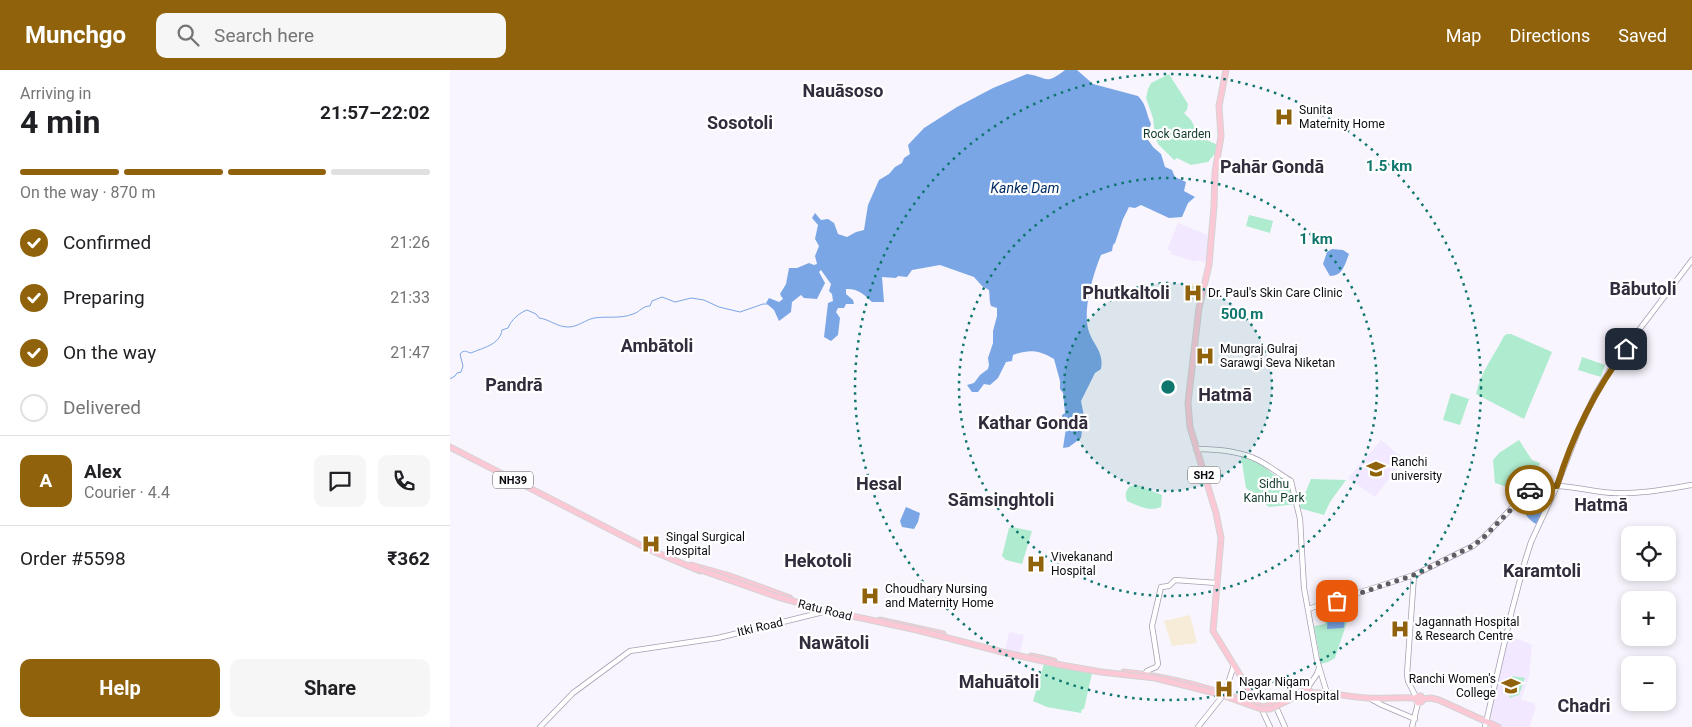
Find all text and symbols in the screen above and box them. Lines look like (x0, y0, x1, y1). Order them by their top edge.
search box (156, 13, 506, 58)
text: Munchgo (25, 21, 126, 49)
icon: search (174, 21, 202, 49)
text: Search here (214, 24, 314, 47)
text: Map (1446, 25, 1481, 46)
text: Directions (1509, 25, 1590, 46)
text: Saved (1618, 25, 1667, 46)
district label: Nauāsoso (803, 80, 883, 101)
text: Arriving in (20, 84, 91, 103)
text: 21:57–22:02 (320, 101, 430, 124)
text: 4 min (20, 103, 100, 141)
place label: Sunita Maternity Home (1299, 103, 1385, 131)
hospital icon: Sunita Maternity Home (1273, 106, 1295, 128)
district label: Sosotoli (707, 112, 773, 133)
park label: Rock Garden (1143, 127, 1211, 141)
district label: Pahār Gondā (1220, 156, 1324, 177)
text: 1.5 km (1366, 157, 1412, 175)
water label: Kanke Dam (990, 180, 1060, 196)
text: On the way · 870 m (20, 183, 156, 202)
icon: check (20, 229, 48, 257)
text: 1 km (1299, 230, 1333, 248)
text: Confirmed (63, 231, 151, 254)
text: 21:26 (390, 233, 430, 252)
district label: Bābutoli (1610, 278, 1676, 299)
district label: Phutkaltoli (1082, 282, 1170, 303)
hospital icon: Dr. Paul's Skin Care Clinic (1182, 282, 1204, 304)
icon: check (20, 284, 48, 312)
text: Preparing (63, 286, 145, 309)
place label: Dr. Paul's Skin Care Clinic (1208, 286, 1343, 300)
text: 21:33 (390, 288, 430, 307)
text: 500 m (1221, 305, 1263, 323)
pin (1605, 328, 1647, 370)
district label: Ambātoli (621, 335, 693, 356)
icon: home (1612, 335, 1640, 363)
icon: check (20, 339, 48, 367)
text: On the way (63, 341, 156, 364)
place label: Mungraj Gulraj Sarawgi Seva Niketan (1220, 342, 1335, 370)
text: 21:47 (390, 343, 430, 362)
hospital icon: Mungraj Gulraj Sarawgi Seva Niketan (1194, 345, 1216, 367)
district label: Pandrā (485, 374, 543, 395)
centre of rings (1159, 378, 1177, 396)
district label: Hatmā (1198, 384, 1252, 405)
text: Delivered (63, 396, 141, 419)
district label: Kathar Gondā (978, 412, 1088, 433)
button: chat (314, 455, 366, 507)
button: phone (378, 455, 430, 507)
place label: Ranchi university (1391, 455, 1442, 483)
school or university icon: Ranchi university (1365, 458, 1387, 480)
text: Alex (84, 460, 122, 483)
courier (1505, 465, 1555, 515)
road number: SH2 (1188, 466, 1220, 484)
text: A (40, 469, 52, 492)
road number: NH39 (493, 472, 533, 488)
district label: Hesal (856, 473, 902, 494)
icon: car (1516, 476, 1544, 504)
park label: Sidhu Kanhu Park (1243, 477, 1305, 505)
text: Courier · 4.4 (84, 483, 170, 502)
district label: Sāmsinghtoli (948, 489, 1054, 510)
district label: Hatmā (1574, 494, 1628, 515)
map controls (1621, 526, 1676, 711)
button: locate (1621, 526, 1676, 581)
place label: Singal Surgical Hospital (666, 530, 745, 558)
hospital icon: Singal Surgical Hospital (640, 533, 662, 555)
text: Order #5598 (20, 547, 126, 570)
text: ₹362 (387, 547, 430, 570)
district label: Hekotoli (784, 550, 852, 571)
place label: Vivekanand Hospital (1051, 550, 1113, 578)
hospital icon: Vivekanand Hospital (1025, 553, 1047, 575)
district label: Karamtoli (1503, 560, 1581, 581)
pin (1316, 580, 1358, 622)
place label: Choudhary Nursing and Maternity Home (885, 582, 994, 610)
hospital icon: Choudhary Nursing and Maternity Home (859, 585, 881, 607)
icon: bag (1323, 587, 1351, 615)
button: + (1621, 591, 1676, 646)
street label: Ratu Road (797, 597, 853, 623)
street label: Itki Road (736, 615, 784, 639)
place label: Jagannath Hospital & Research Centre (1415, 615, 1519, 643)
hospital icon: Jagannath Hospital & Research Centre (1389, 618, 1411, 640)
district label: Nawātoli (799, 632, 869, 653)
button: − (1621, 656, 1676, 711)
button: Help (20, 659, 220, 717)
button: Share (230, 659, 430, 717)
district label: Mahuātoli (959, 671, 1039, 692)
place label: Ranchi Women's College (1409, 672, 1496, 700)
place label: Nagar Nigam Devkamal Hospital (1239, 675, 1339, 703)
school or university icon: Ranchi Women's College (1500, 675, 1522, 697)
hospital icon: Nagar Nigam Devkamal Hospital (1213, 678, 1235, 700)
district label: Chadri (1558, 695, 1610, 716)

